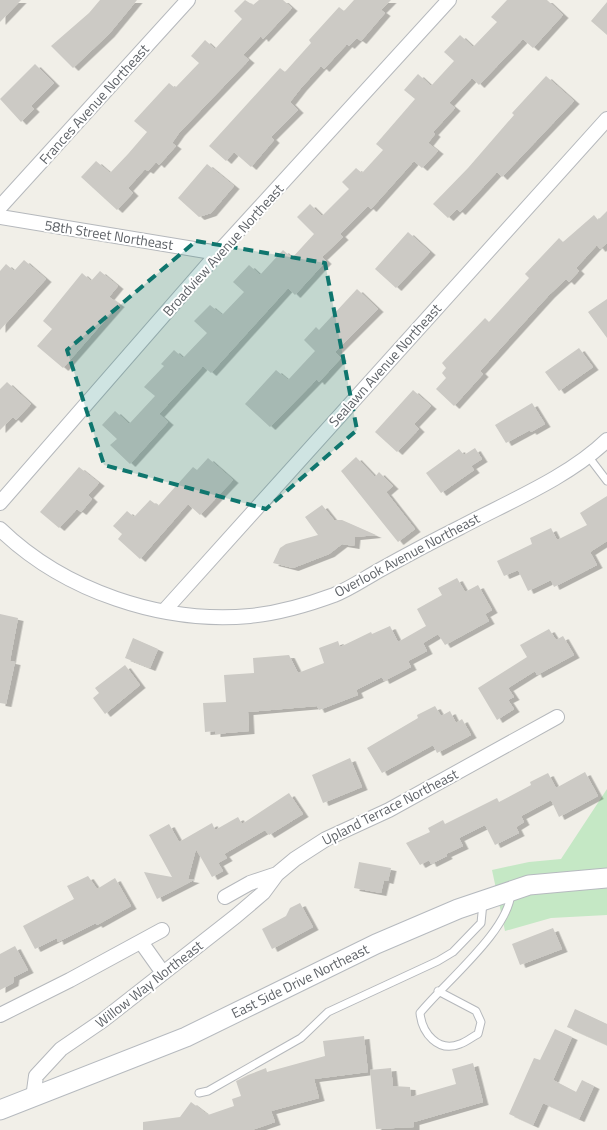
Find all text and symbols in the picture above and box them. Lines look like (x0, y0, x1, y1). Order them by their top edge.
street label: Frances Avenue Northeast (34, 39, 154, 168)
street label: Broadview Avenue Northeast (157, 179, 288, 321)
street label: 58th Street Northeast (43, 214, 175, 255)
street label: Sealawn Avenue Northeast (323, 298, 446, 431)
street label: Overlook Avenue Northeast (330, 507, 483, 602)
street label: Upland Terrace Northeast (318, 763, 462, 850)
street label: Willow Way Northeast (90, 935, 207, 1032)
street label: East Side Drive Northeast (227, 938, 372, 1023)

